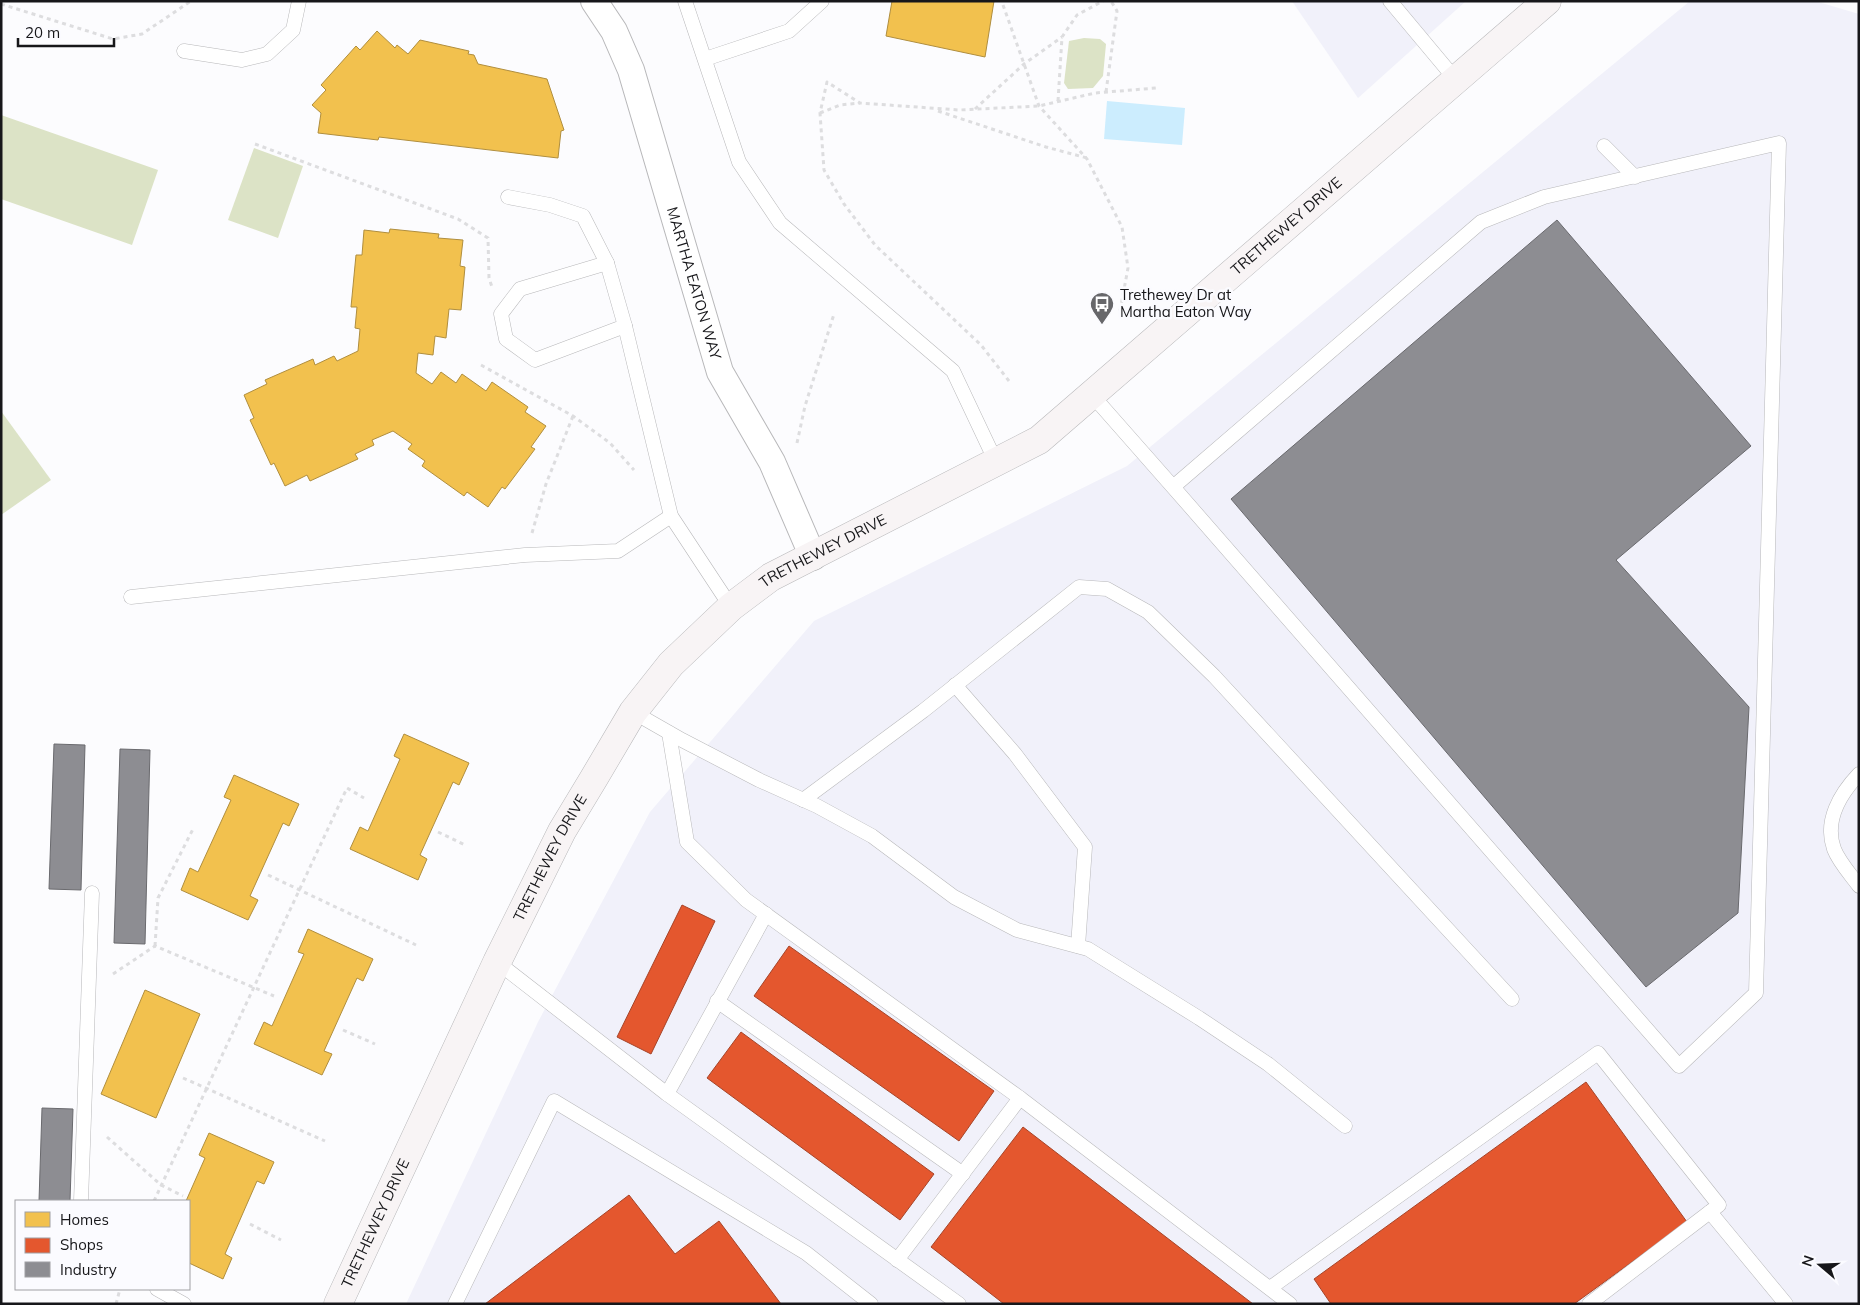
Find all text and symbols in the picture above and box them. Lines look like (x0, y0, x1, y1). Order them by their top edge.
scale bar (18, 15, 114, 47)
text: 20 m (25, 23, 60, 42)
street label: TRETHEWEY DRIVE (1227, 172, 1346, 279)
street label: MARTHA EATON WAY (663, 205, 726, 363)
place label: Trethewey Dr at Martha Eaton Way (1120, 285, 1252, 321)
bus stop icon: Trethewey Dr at Martha Eaton Way (1089, 291, 1115, 325)
street label: TRETHEWEY DRIVE (755, 510, 890, 592)
street label: TRETHEWEY DRIVE (509, 791, 591, 924)
street label: TRETHEWEY DRIVE (337, 1155, 413, 1291)
legend (15, 1200, 190, 1290)
text: Homes (60, 1210, 109, 1229)
text: Shops (60, 1235, 103, 1254)
north arrow (1795, 1240, 1845, 1290)
text: N (1797, 1253, 1818, 1269)
text: Industry (60, 1260, 117, 1279)

